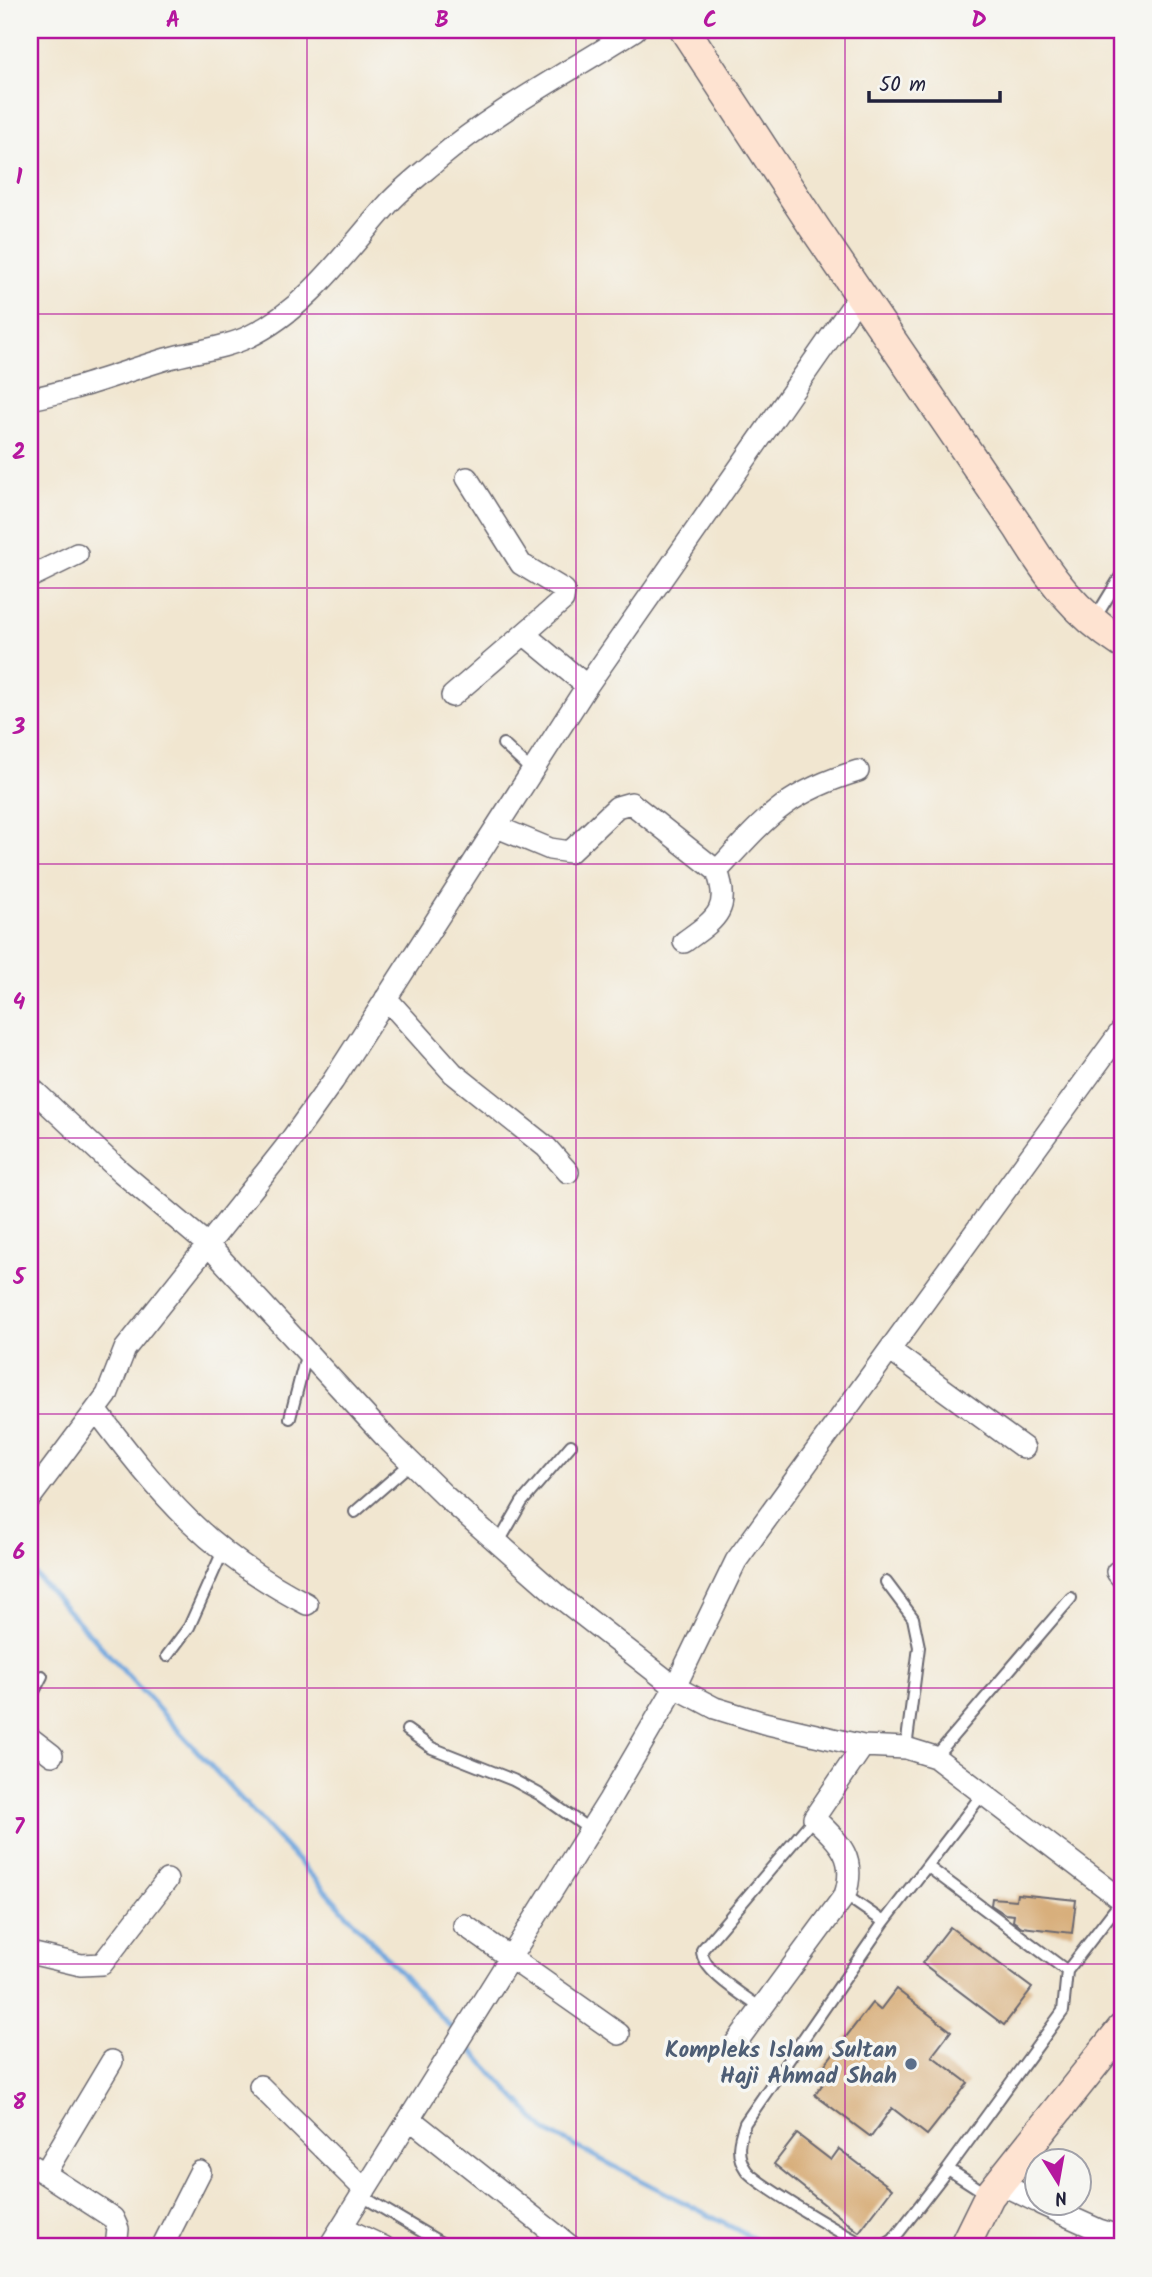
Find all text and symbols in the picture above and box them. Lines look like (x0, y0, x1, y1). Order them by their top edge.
text: A (166, 3, 180, 39)
text: B (435, 3, 449, 39)
text: C (703, 3, 717, 39)
text: D (971, 3, 987, 39)
scale bar (869, 60, 1000, 104)
text: 50 m (879, 69, 926, 102)
text: 1 (16, 160, 23, 196)
text: 2 (12, 435, 26, 471)
text: 3 (12, 710, 26, 746)
text: 4 (13, 985, 26, 1021)
text: 5 (12, 1260, 27, 1296)
text: 6 (13, 1535, 25, 1571)
text: 7 (14, 1810, 26, 1846)
place label: Kompleks Islam Sultan Haji Ahmad Shah (665, 2033, 897, 2095)
marker: Kompleks Islam Sultan Haji Ahmad Shah (903, 2056, 919, 2072)
text: 8 (12, 2085, 26, 2121)
north arrow (1023, 2148, 1092, 2218)
text: N (1052, 2181, 1070, 2213)

